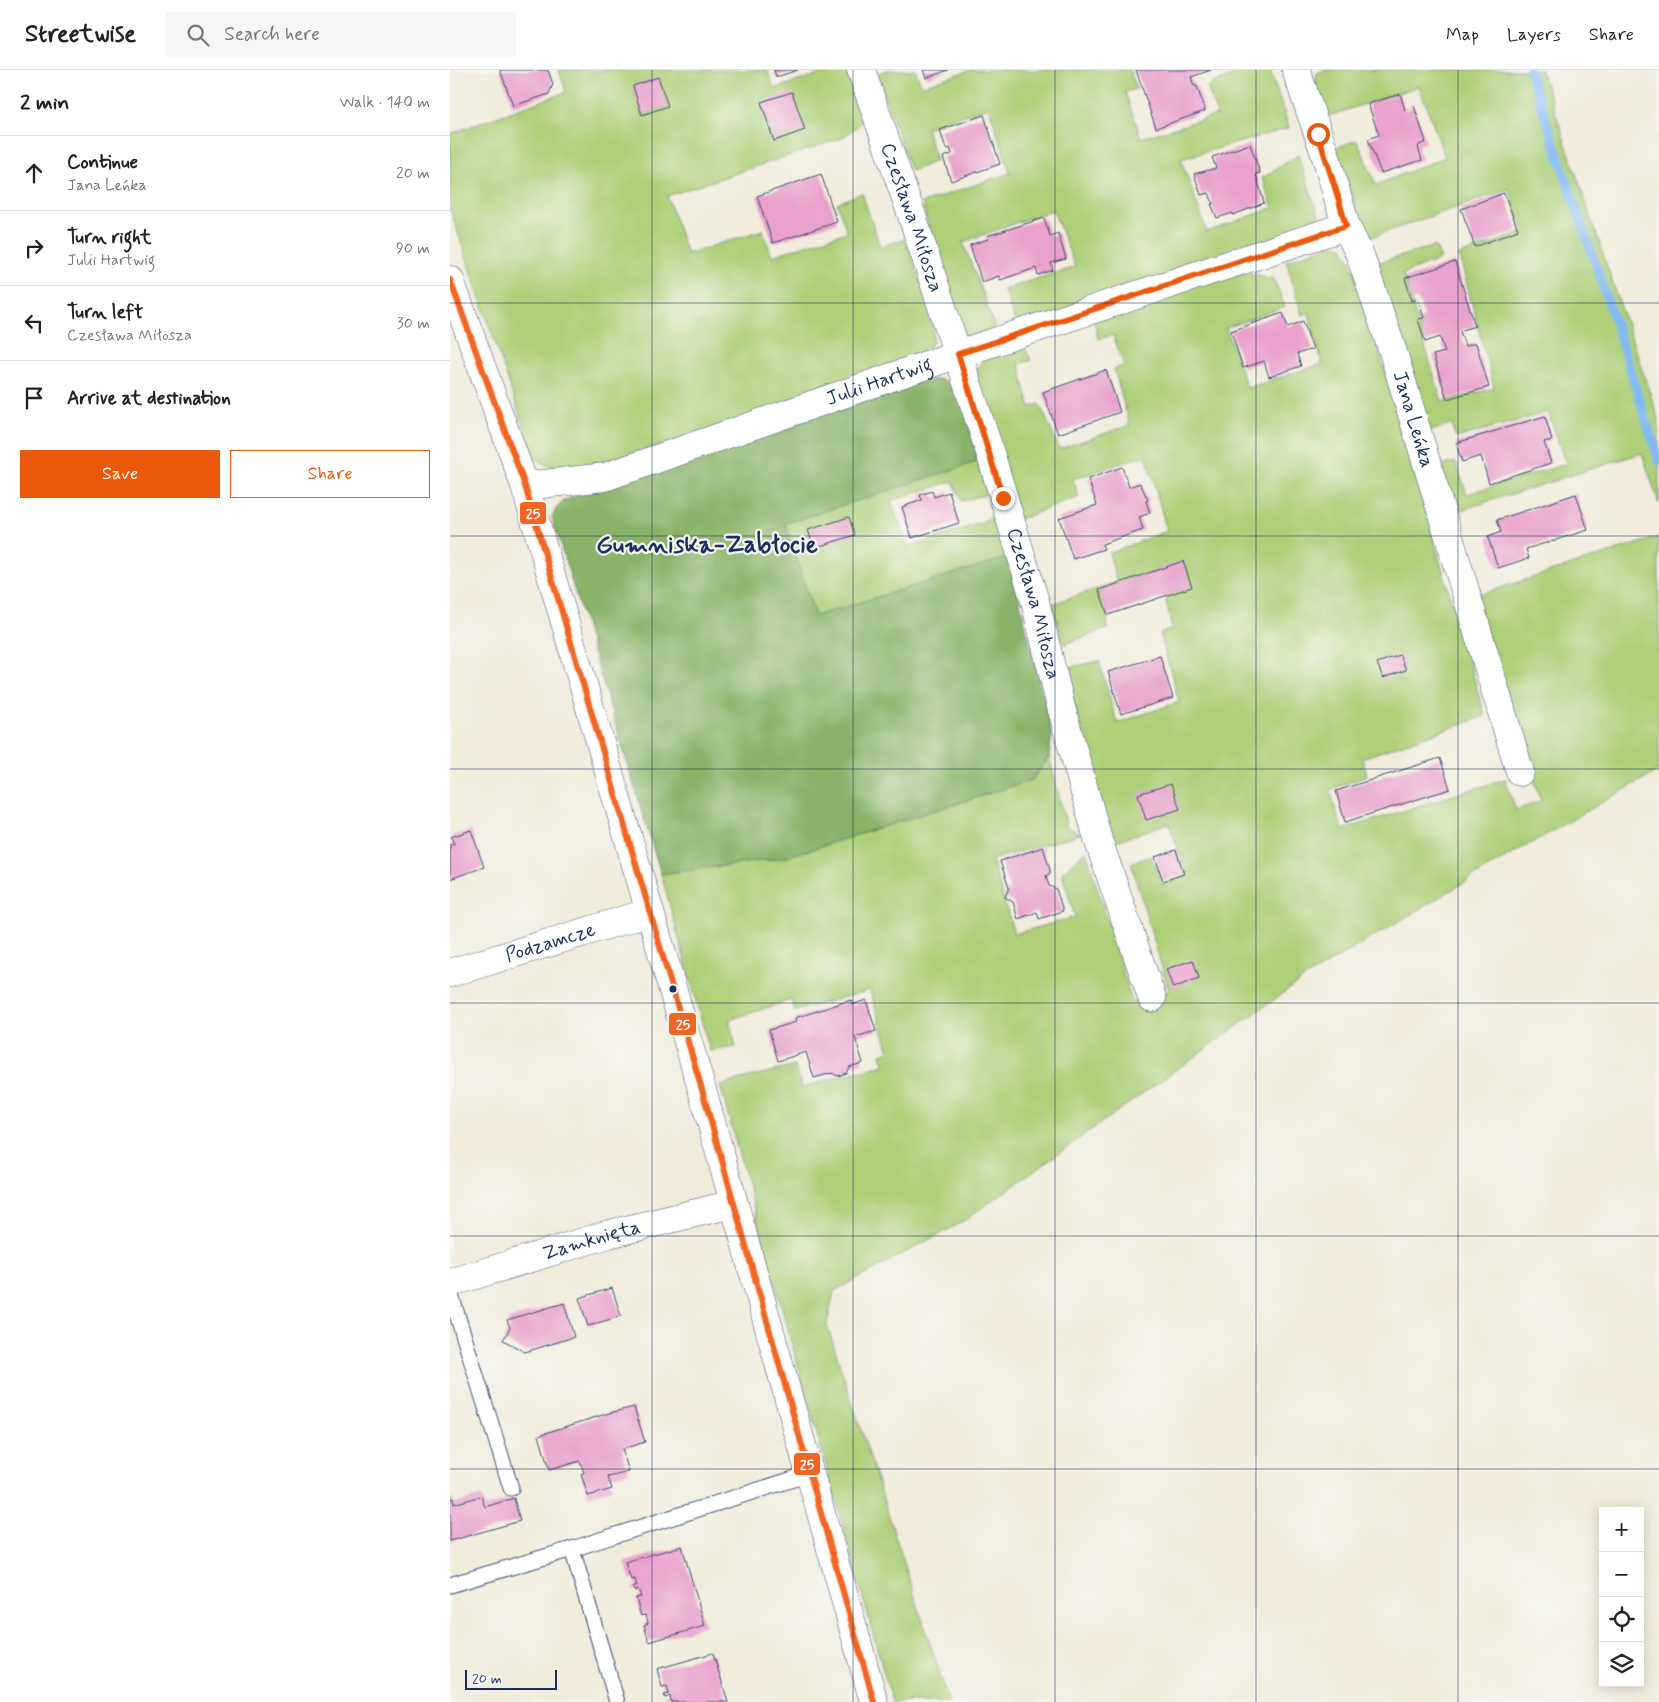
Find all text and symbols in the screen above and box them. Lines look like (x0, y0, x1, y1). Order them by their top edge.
search box (166, 12, 516, 57)
text: Streetwise (25, 19, 136, 50)
icon: search (184, 21, 212, 49)
text: Search here (224, 22, 320, 47)
text: Map (1446, 23, 1479, 47)
text: Layers (1507, 23, 1561, 47)
text: Share (1589, 23, 1634, 47)
text: 2 min (20, 89, 69, 117)
text: Walk · 140 m (340, 92, 430, 113)
route start (1307, 123, 1330, 146)
street label: Czesława Miłosza (874, 139, 950, 296)
text: Continue (67, 150, 138, 175)
icon: ahead (20, 159, 48, 187)
text: 20 m (396, 163, 430, 184)
text: Jana Leńka (67, 175, 147, 196)
text: Turn right (67, 225, 151, 250)
icon: right (20, 234, 48, 262)
text: 90 m (396, 238, 430, 259)
text: Julii Hartwig (67, 250, 155, 271)
text: Turn left (67, 300, 143, 325)
icon: left (20, 309, 48, 337)
text: 30 m (397, 313, 430, 334)
text: Czesława Miłosza (67, 325, 192, 346)
street label: Julii Hartwig (823, 350, 937, 412)
street label: Jana Leńka (1386, 368, 1441, 471)
icon: arrive (20, 384, 48, 412)
text: Arrive at destination (67, 386, 231, 411)
button: Save (20, 450, 220, 498)
button: Share (230, 450, 430, 498)
route end (992, 487, 1015, 510)
line badge: 25 (519, 501, 547, 525)
text: 25 (526, 505, 541, 523)
street label: Czesława Miłosza (1000, 524, 1067, 682)
district label: Gumniska-Zabłocie (596, 529, 818, 562)
street label: Podzamcze (502, 916, 599, 969)
unlabelled marker (668, 984, 678, 994)
line badge: 25 (668, 1012, 697, 1036)
text: 25 (676, 1016, 691, 1034)
street label: Zamknięta (539, 1213, 643, 1267)
line badge: 25 (793, 1452, 821, 1476)
text: 25 (800, 1456, 815, 1474)
map controls (1599, 1507, 1644, 1687)
button: + (1599, 1507, 1644, 1552)
button: − (1599, 1552, 1644, 1597)
button: locate (1599, 1597, 1644, 1642)
button: layers (1599, 1642, 1644, 1687)
scale bar (465, 1667, 558, 1690)
text: 20 m (472, 1670, 502, 1688)

